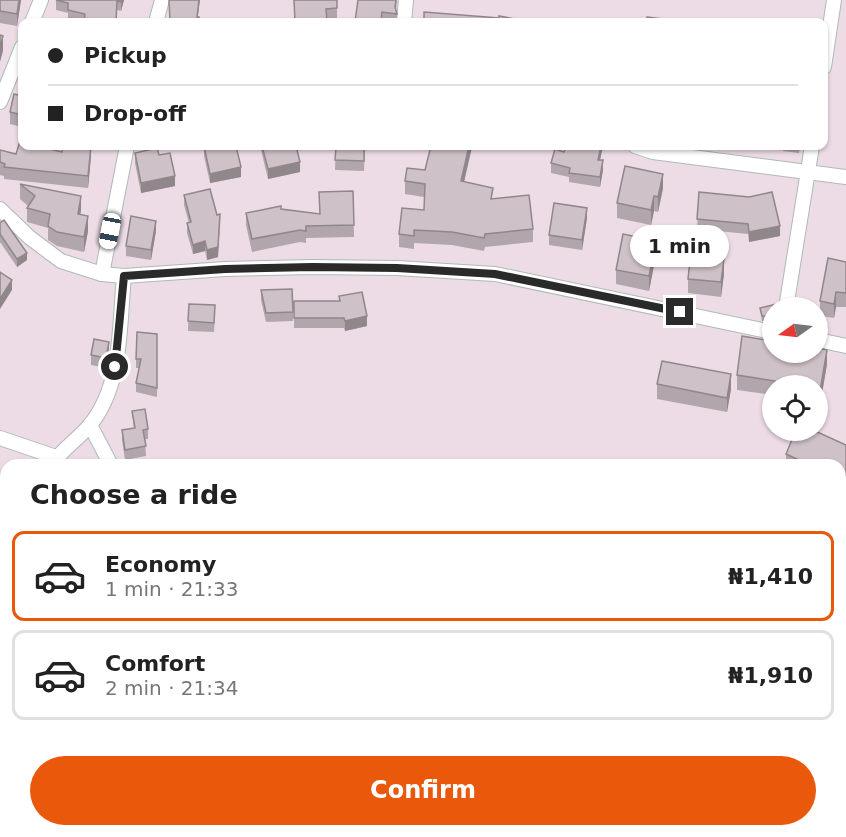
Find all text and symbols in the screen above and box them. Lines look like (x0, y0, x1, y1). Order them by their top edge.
text: Pickup (84, 43, 167, 68)
text: Drop-off (84, 101, 186, 126)
car (98, 212, 122, 250)
callout: 1 min (630, 225, 730, 267)
text: 1 min (648, 234, 711, 258)
north arrow (762, 297, 828, 363)
map controls (762, 297, 828, 441)
route end (666, 298, 693, 325)
route start (101, 353, 128, 380)
button: locate (762, 375, 828, 441)
text: Choose a ride (30, 479, 238, 510)
icon: car (33, 549, 87, 603)
text: Economy (105, 552, 216, 577)
text: ₦1,410 (728, 564, 813, 589)
text: 1 min · 21:33 (105, 577, 239, 601)
icon: car (33, 648, 87, 702)
text: Comfort (105, 651, 205, 676)
text: ₦1,910 (728, 663, 813, 688)
text: 2 min · 21:34 (105, 676, 239, 700)
button: Confirm (30, 756, 816, 825)

